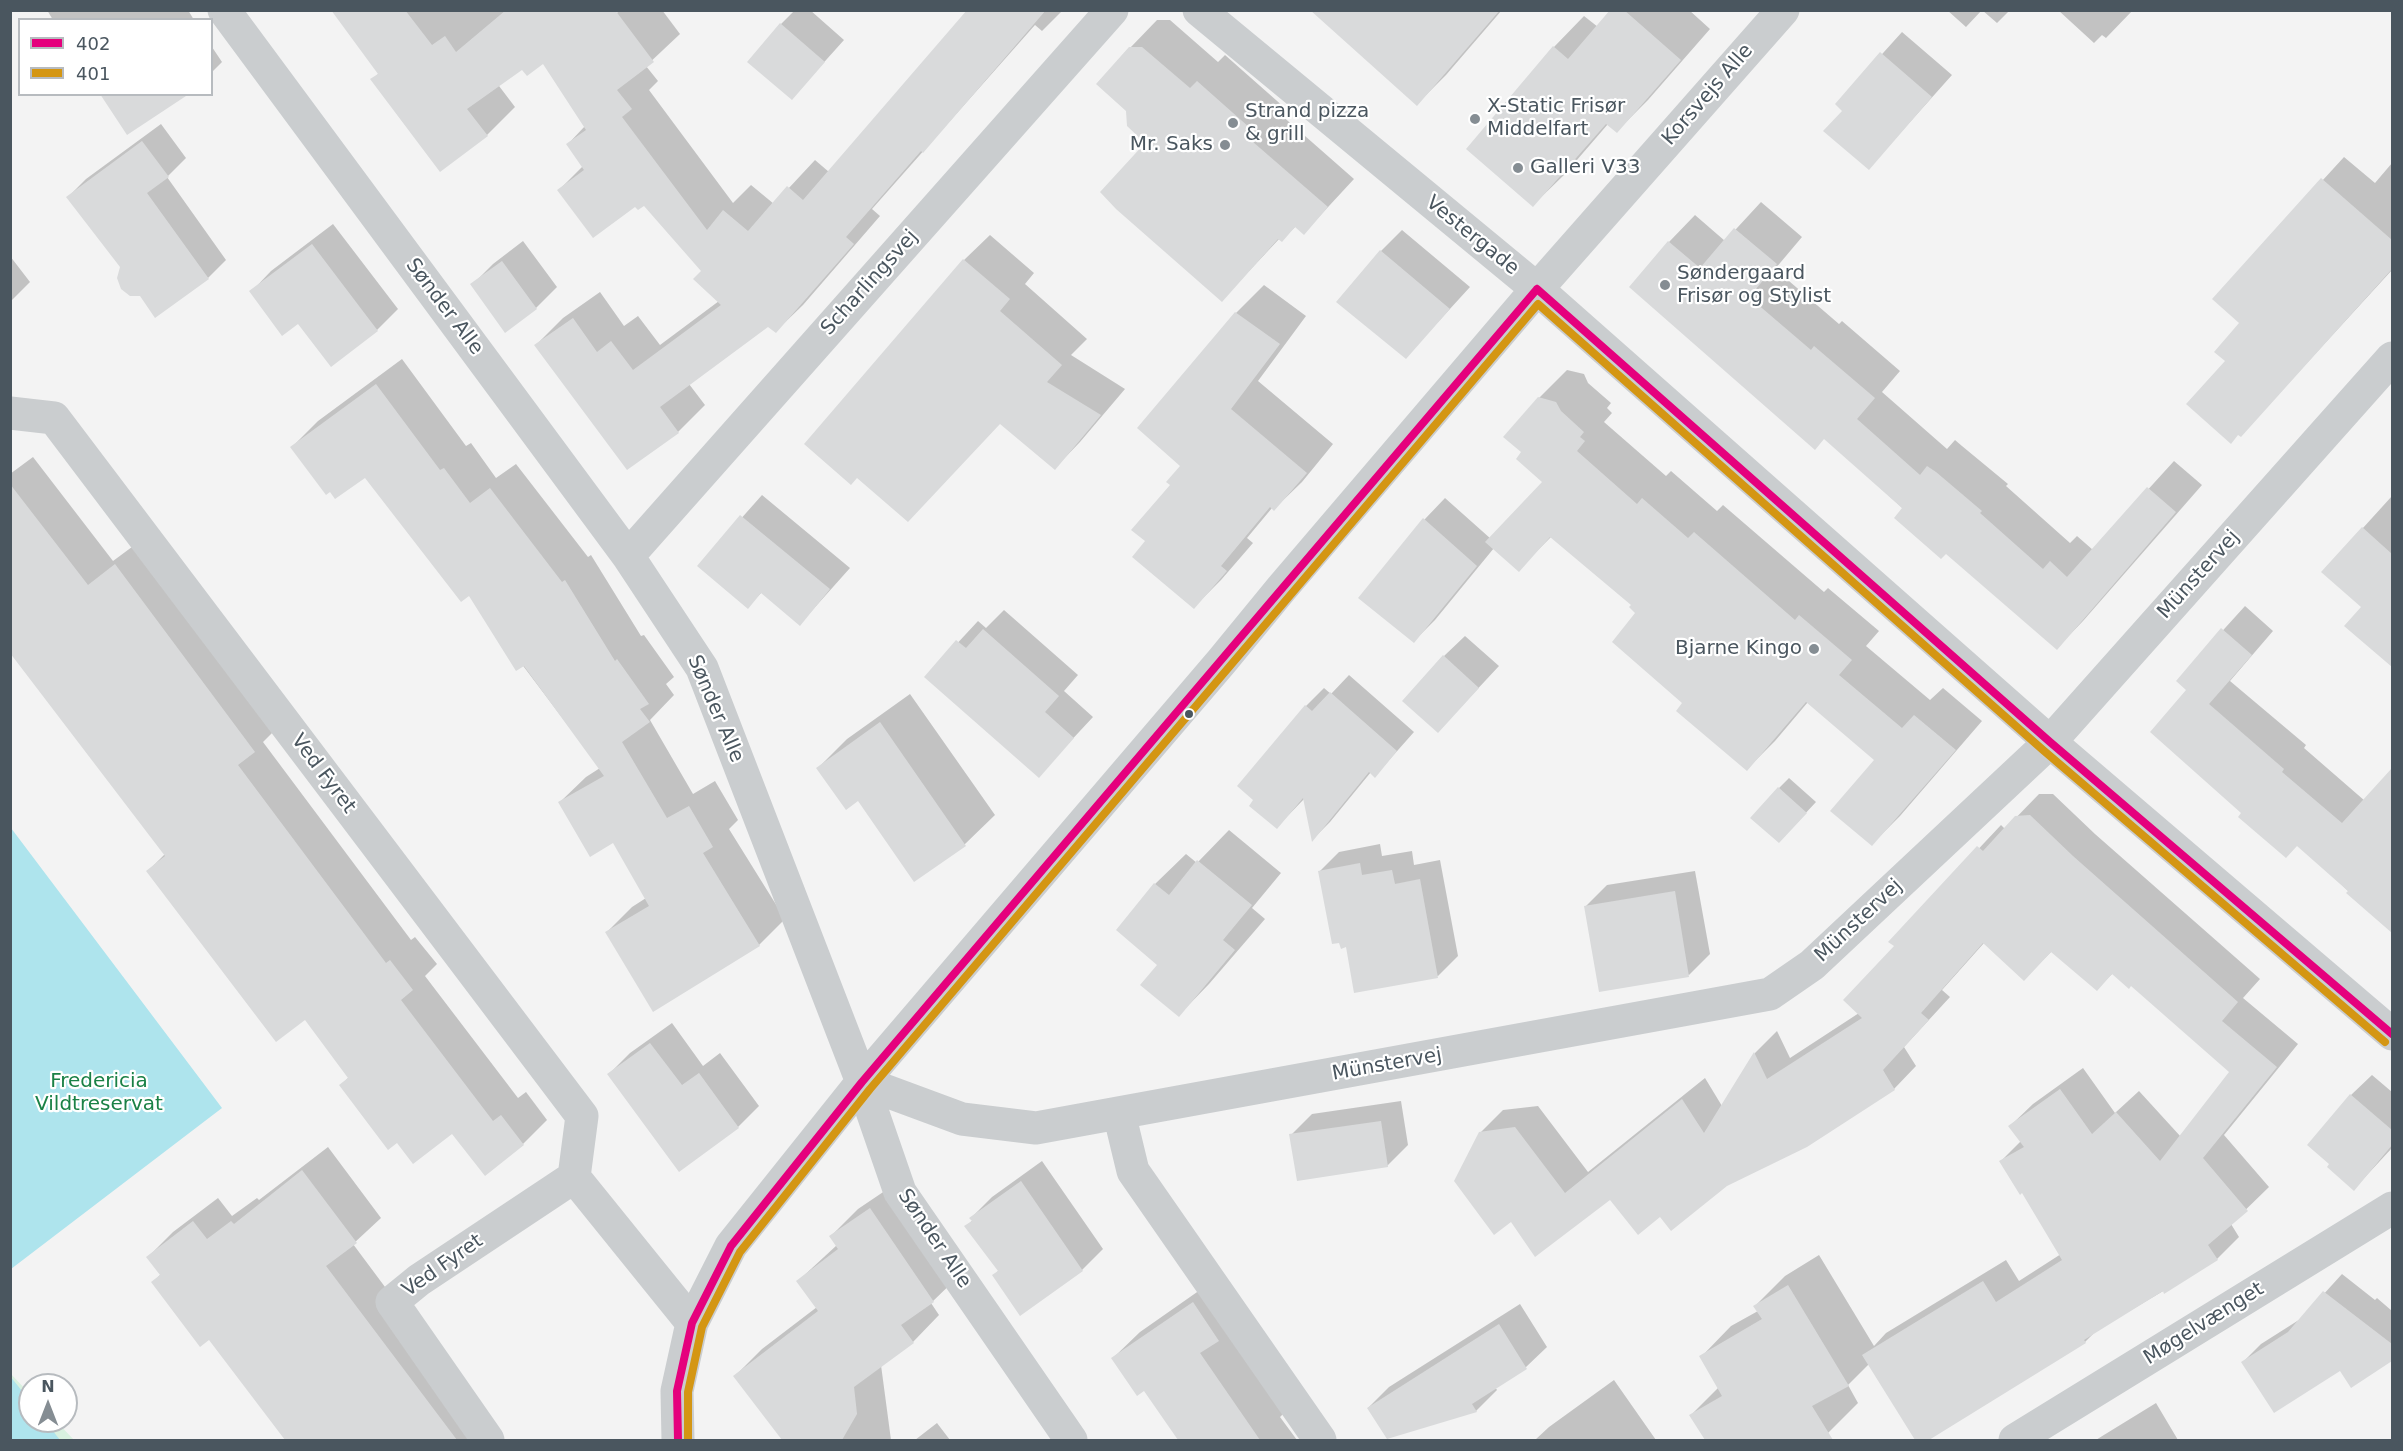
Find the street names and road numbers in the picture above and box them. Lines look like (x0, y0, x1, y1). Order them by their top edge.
street label: Korsvejs Alle (1657, 39, 1759, 151)
street label: Vestergade (1421, 191, 1523, 281)
street label: Scharlingsvej (816, 225, 924, 341)
street label: Sønder Alle (400, 254, 488, 360)
street label: Münstervej (2153, 526, 2245, 624)
street label: Sønder Alle (682, 652, 748, 766)
street label: Ved Fyret (285, 730, 361, 818)
street label: Münstervej (1810, 874, 1908, 968)
street label: Münstervej (1330, 1044, 1444, 1086)
street label: Sønder Alle (892, 1185, 976, 1293)
street label: Ved Fyret (398, 1230, 488, 1302)
street label: Møgelvænget (2140, 1278, 2268, 1370)

